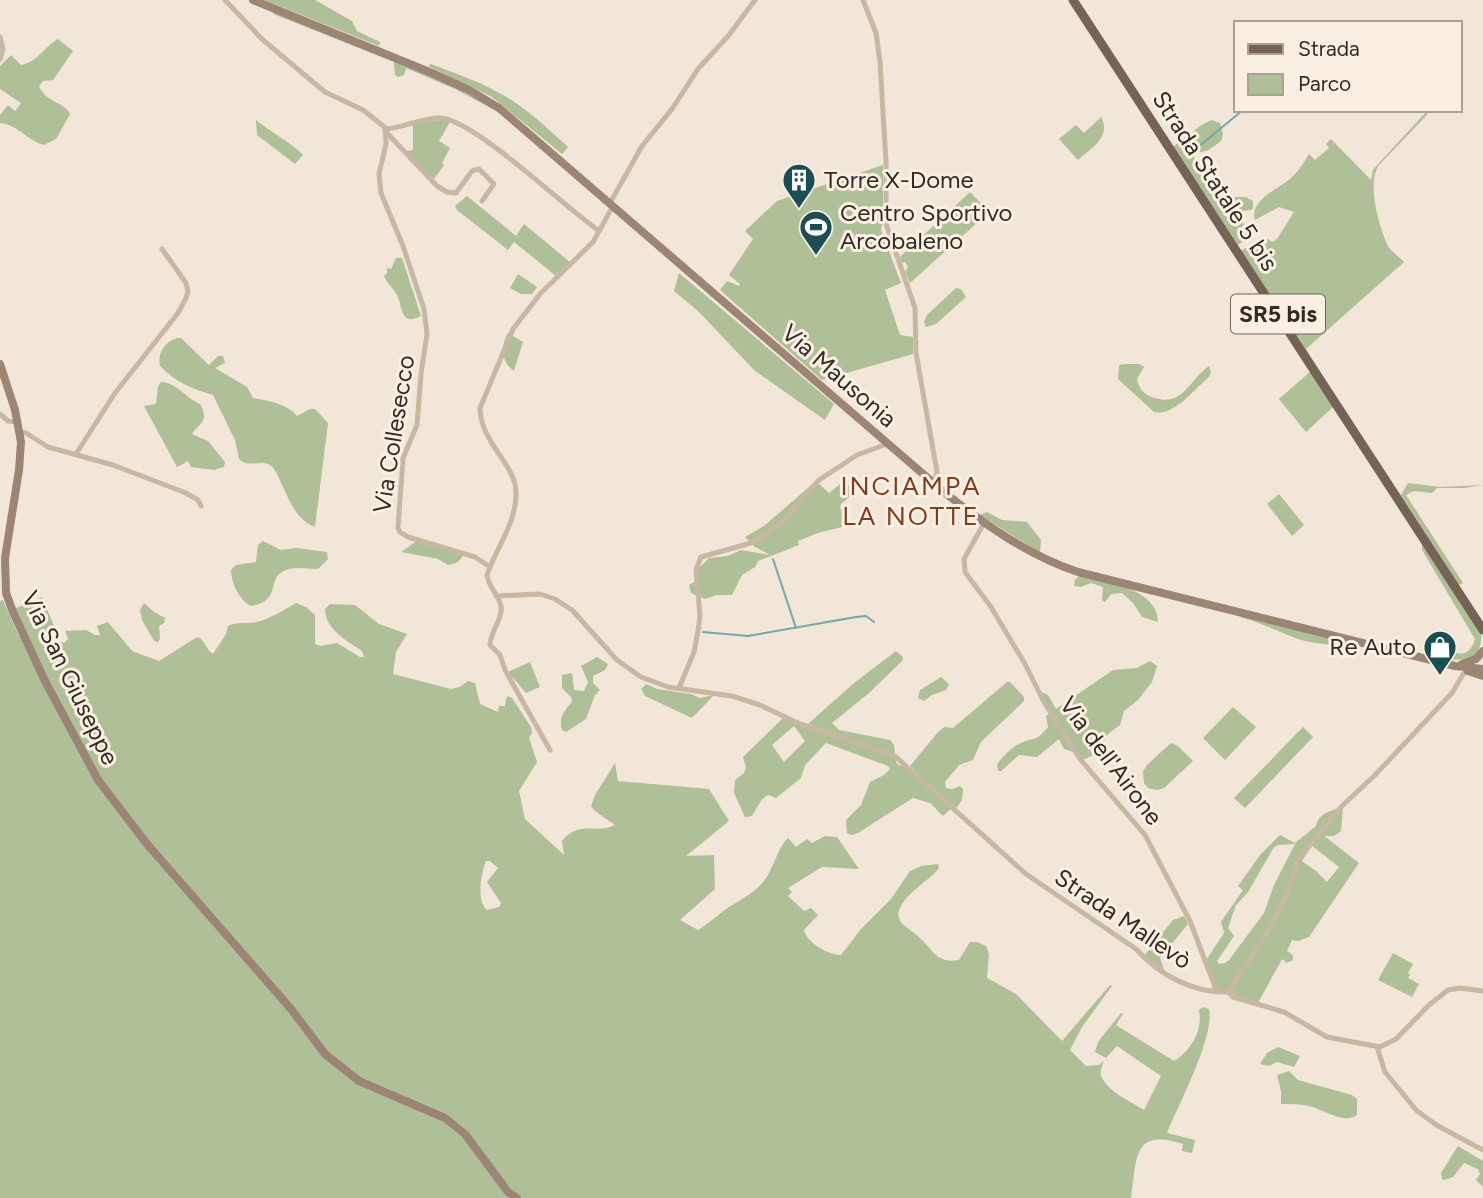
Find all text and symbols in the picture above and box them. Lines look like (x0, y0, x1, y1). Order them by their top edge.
legend (1234, 21, 1462, 112)
text: Strada (1298, 36, 1360, 61)
text: Parco (1298, 71, 1351, 96)
street label: Strada Statale 5 bis (1146, 85, 1284, 276)
building icon: Torre X-Dome (780, 161, 818, 210)
place label: Torre X-Dome (824, 165, 974, 194)
place label: Centro Sportivo Arcobaleno (840, 198, 1013, 255)
sports icon: Centro Sportivo Arcobaleno (797, 208, 835, 257)
road number: SR5 bis (1231, 294, 1325, 334)
street label: Via Mausonia (776, 318, 903, 433)
street label: Via Collesecco (367, 353, 420, 515)
district label: INCIAMPA LA NOTTE (840, 470, 982, 532)
street label: Via San Giuseppe (16, 586, 125, 769)
shop icon: Re Auto (1421, 628, 1459, 677)
place label: Re Auto (1329, 632, 1416, 661)
street label: Via dell'Airone (1054, 691, 1169, 831)
street label: Strada Mallevò (1050, 862, 1197, 975)

